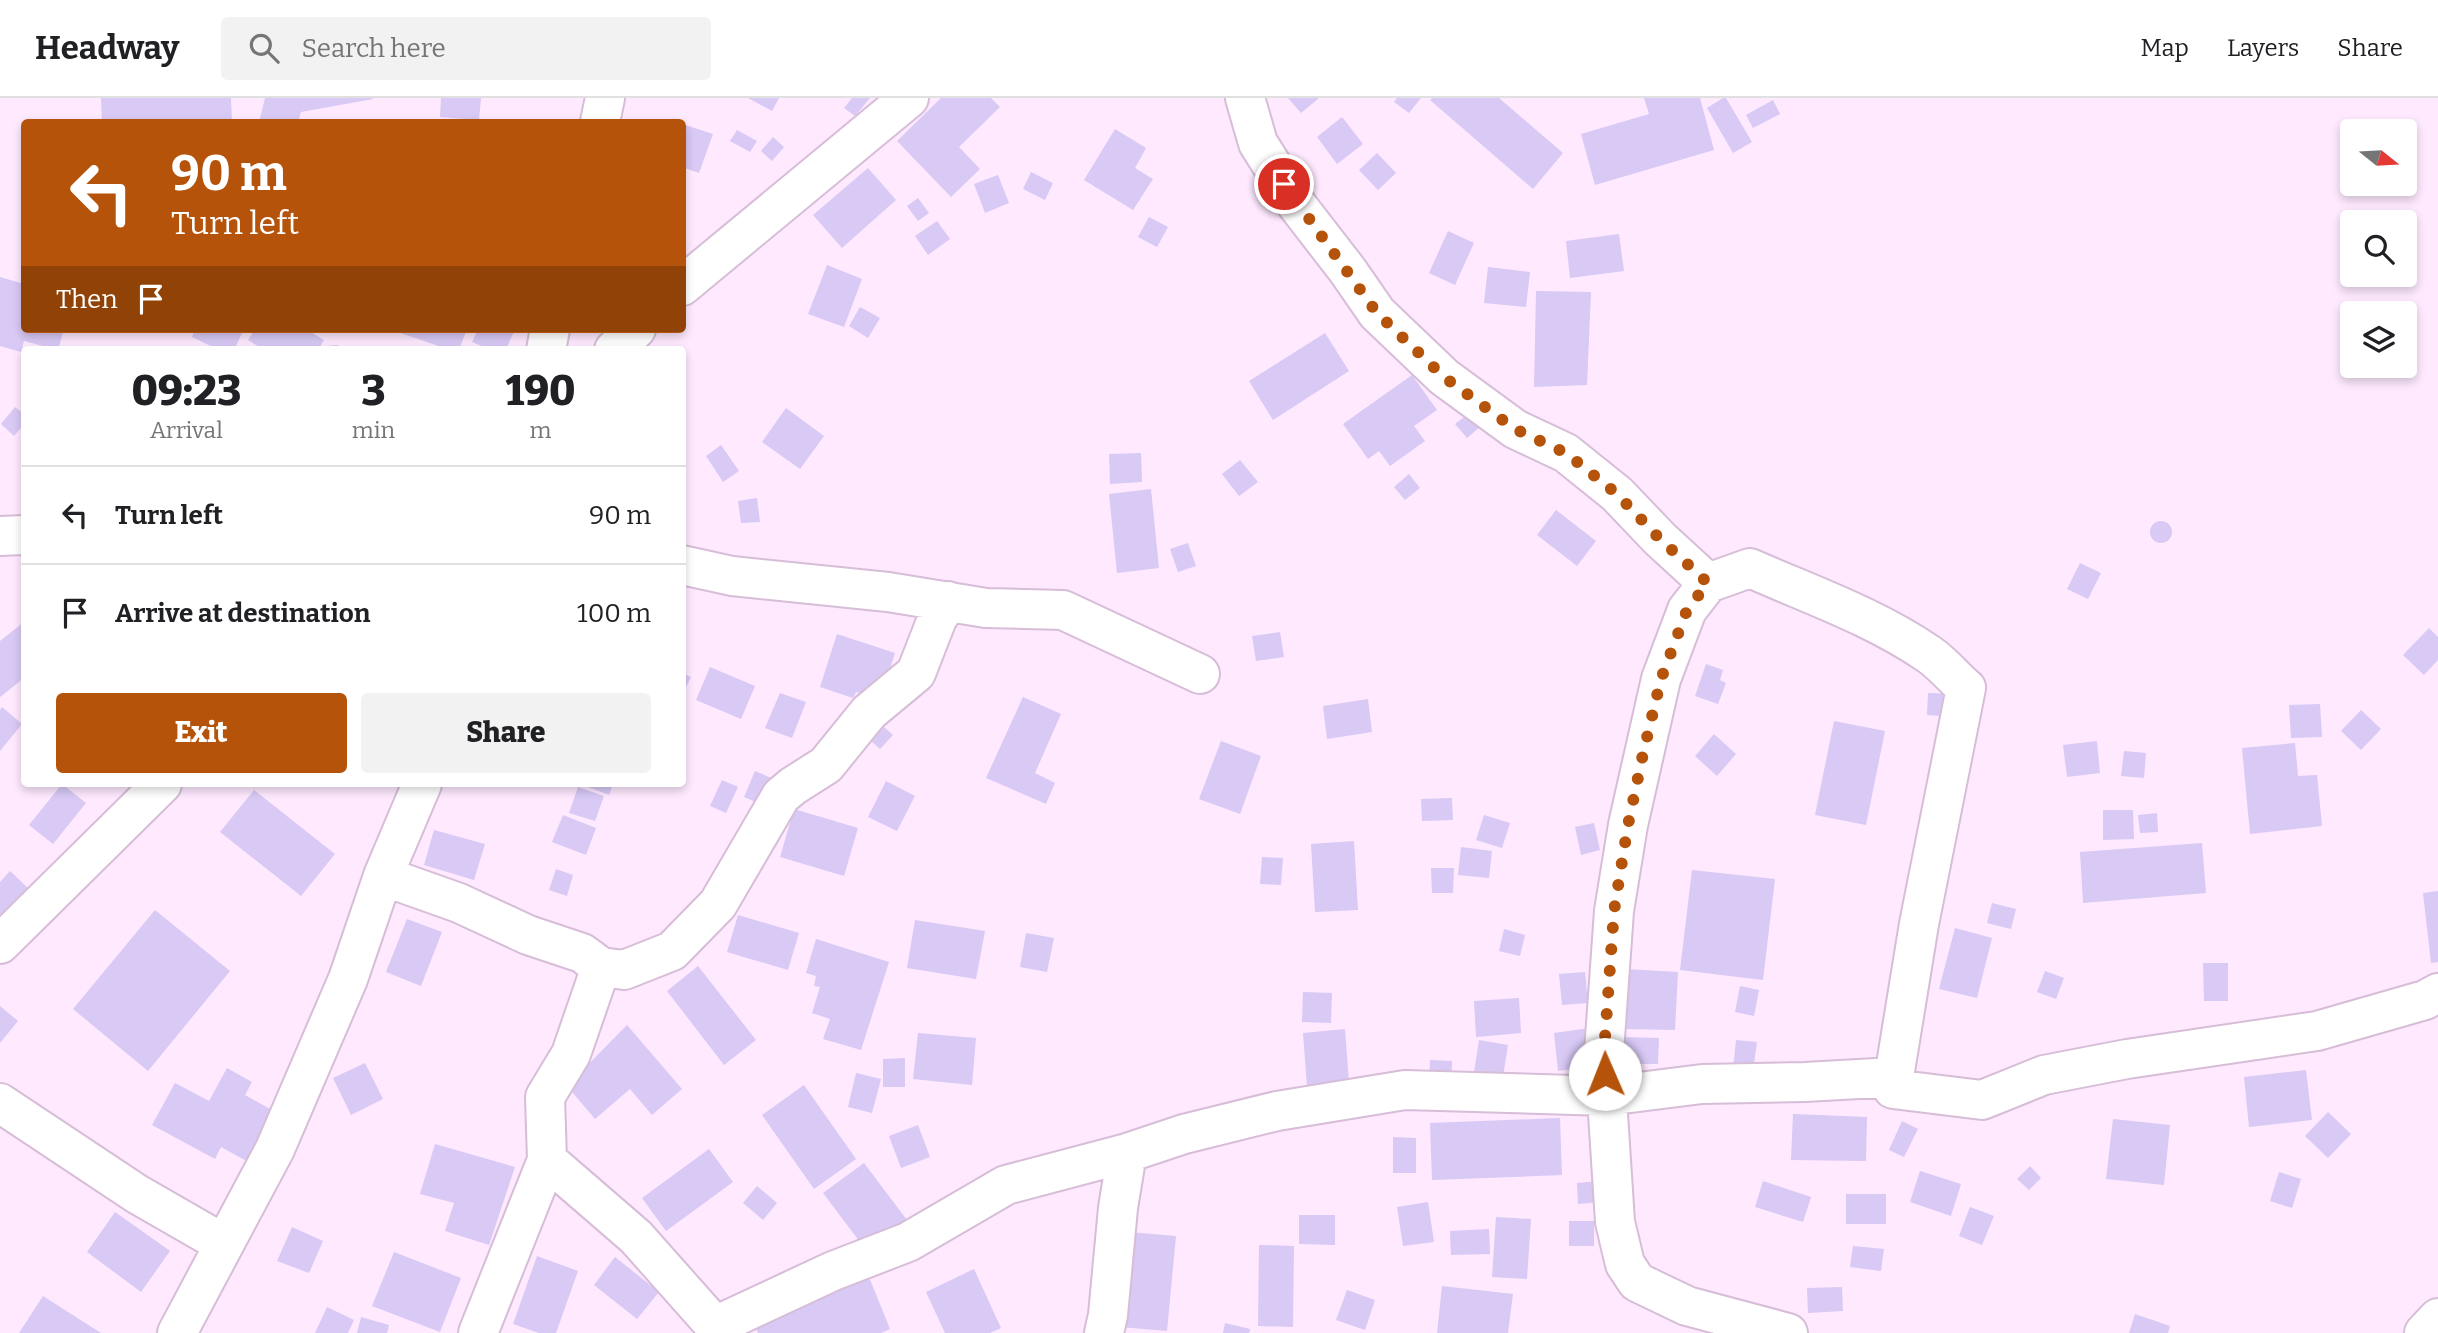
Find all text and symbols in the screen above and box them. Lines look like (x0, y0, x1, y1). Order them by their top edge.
search box (221, 17, 711, 80)
text: Headway (35, 28, 179, 68)
icon: search (245, 29, 283, 67)
text: Search here (301, 33, 446, 64)
text: Map (2141, 34, 2189, 62)
text: Layers (2227, 34, 2299, 62)
text: Share (2337, 34, 2403, 62)
north arrow (2340, 119, 2417, 196)
map controls (2340, 119, 2417, 378)
text: 90 m (171, 144, 287, 203)
icon: left (56, 147, 147, 238)
pin (1254, 154, 1314, 214)
icon: arrive (1265, 165, 1303, 203)
text: Turn left (171, 204, 299, 242)
button: search (2340, 210, 2417, 287)
icon: arrive (132, 280, 170, 318)
text: Then (56, 284, 118, 315)
button: layers (2340, 301, 2417, 378)
text: 09:23 (131, 366, 241, 416)
text: 3 (361, 366, 386, 416)
text: 190 (506, 366, 576, 416)
text: Arrival (150, 416, 223, 444)
text: min (352, 416, 395, 444)
text: m (530, 416, 552, 444)
icon: left (56, 496, 94, 534)
text: Turn left (115, 500, 223, 531)
text: 90 m (589, 500, 651, 531)
icon: arrive (56, 594, 94, 632)
text: Arrive at destination (115, 598, 370, 629)
text: 100 m (577, 598, 651, 629)
button: Exit (56, 693, 347, 773)
button: Share (361, 693, 651, 773)
position arrow (1568, 1037, 1642, 1111)

